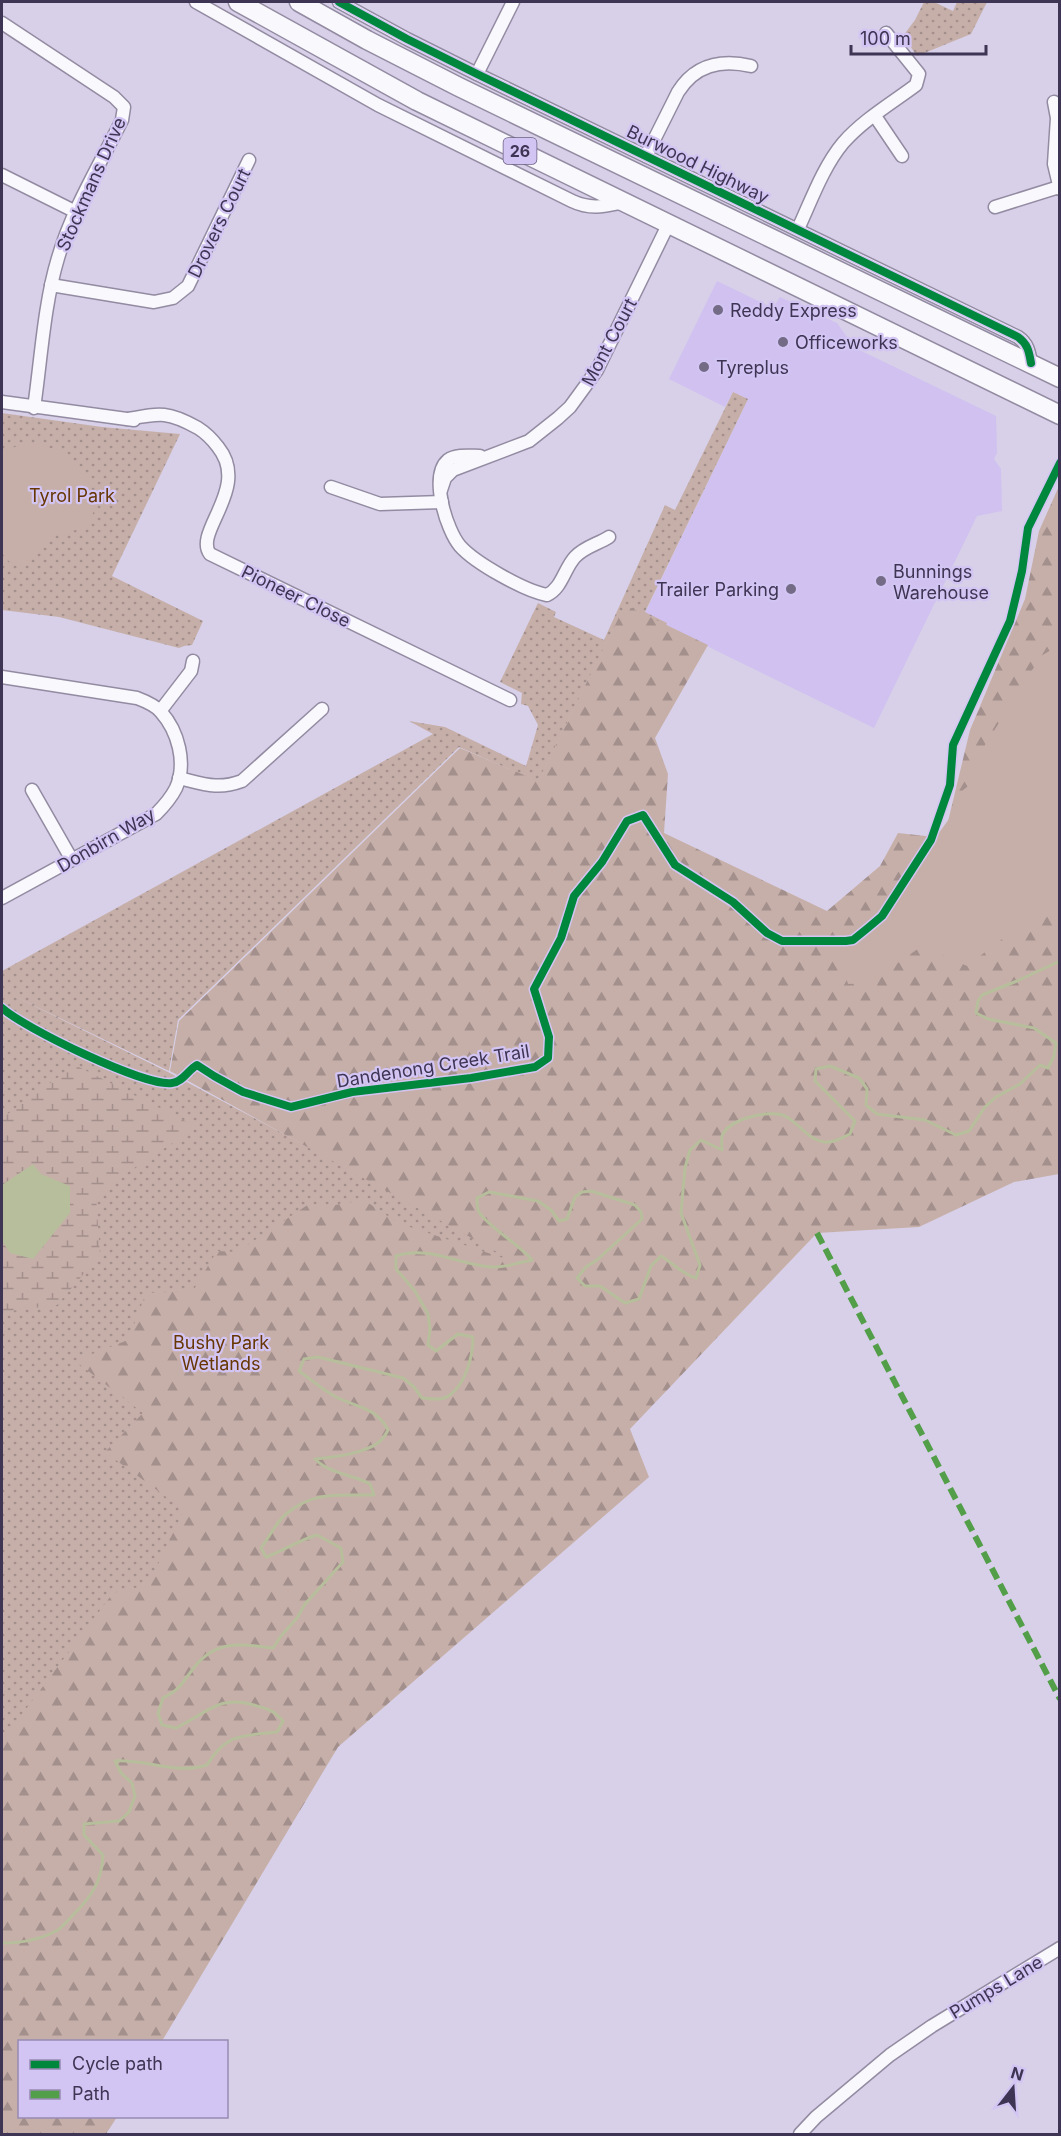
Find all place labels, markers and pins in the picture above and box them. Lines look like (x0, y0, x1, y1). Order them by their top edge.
place label: Reddy Express (730, 300, 857, 321)
marker: Reddy Express (711, 303, 725, 317)
place label: Officeworks (795, 332, 898, 353)
marker: Officeworks (776, 335, 790, 349)
place label: Tyreplus (716, 357, 789, 378)
marker: Tyreplus (697, 360, 711, 374)
place label: Bunnings Warehouse (893, 561, 989, 603)
marker: Bunnings Warehouse (874, 574, 888, 588)
place label: Trailer Parking (656, 579, 779, 600)
marker: Trailer Parking (784, 582, 798, 596)

